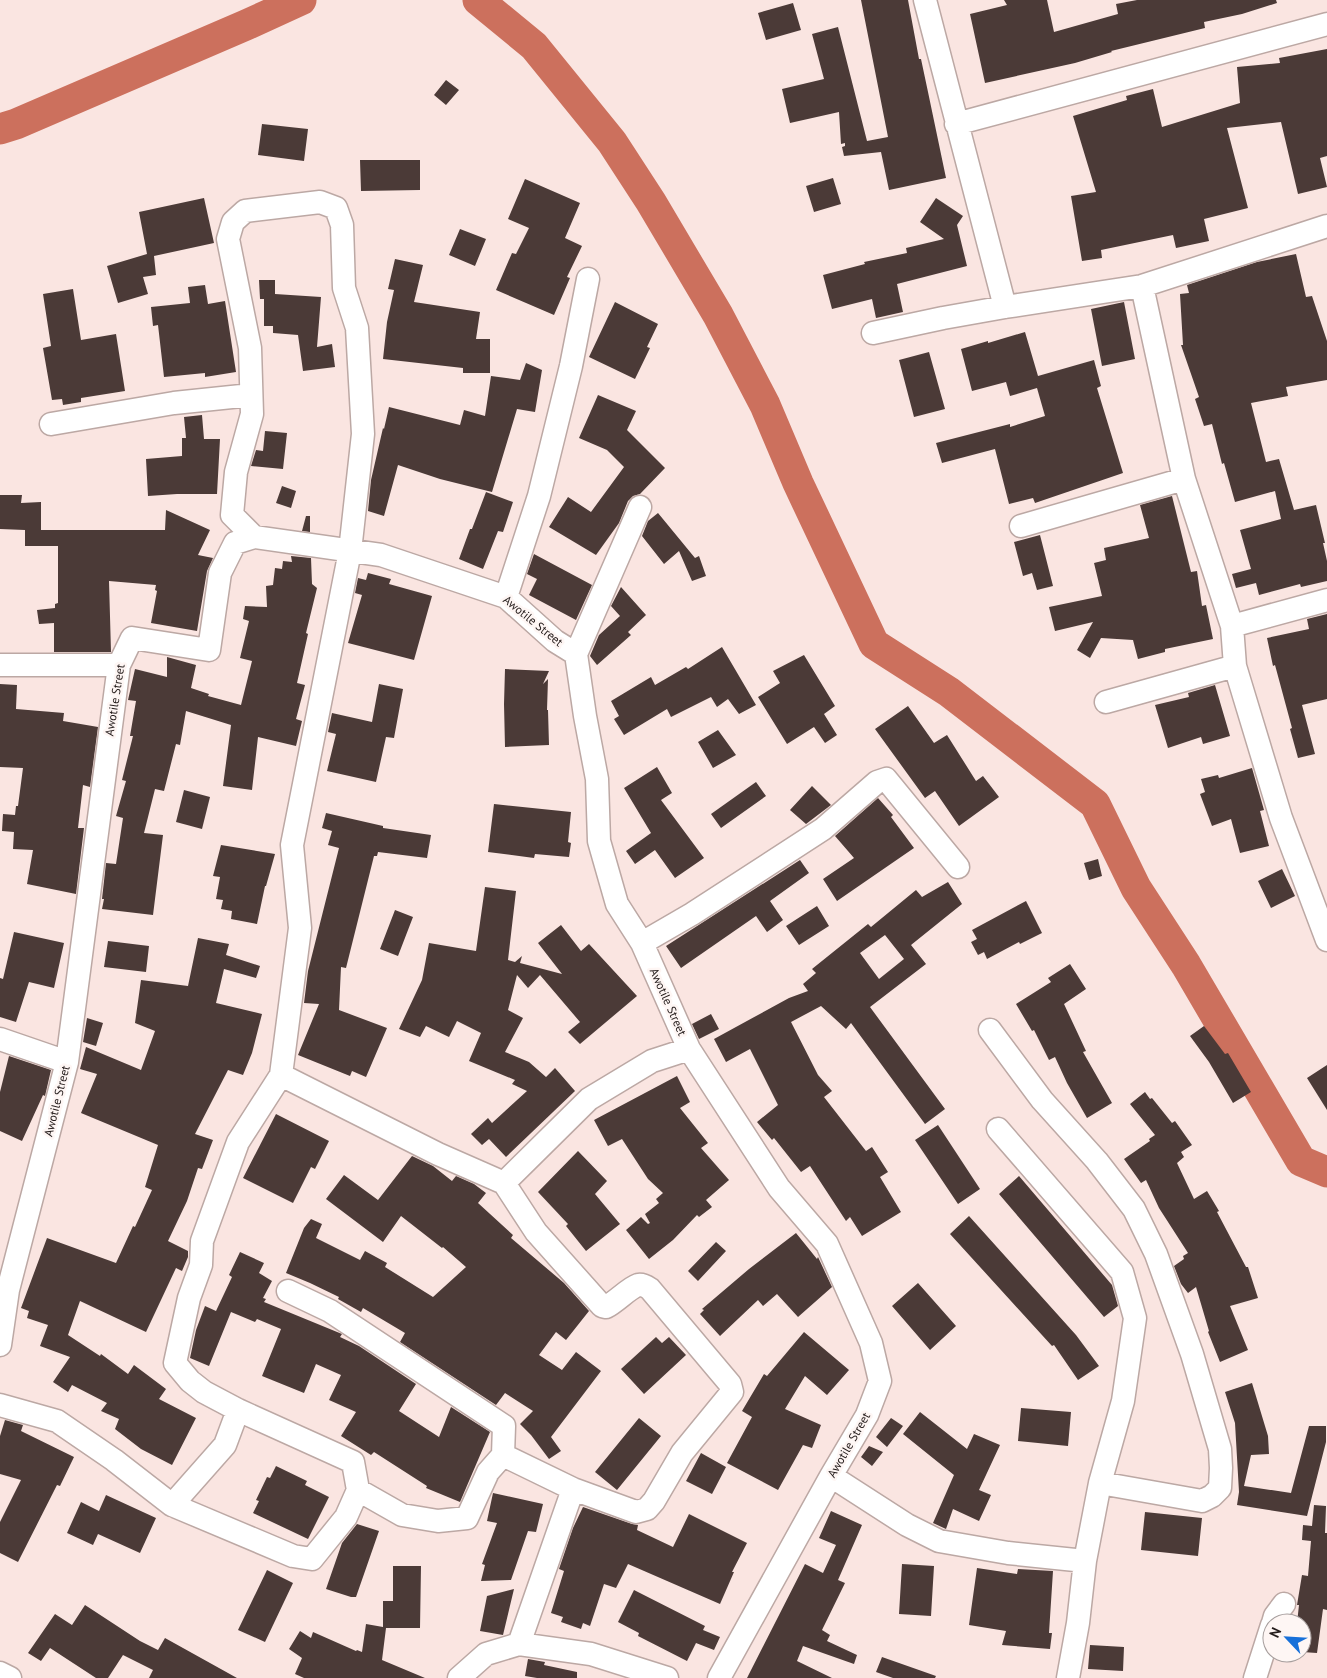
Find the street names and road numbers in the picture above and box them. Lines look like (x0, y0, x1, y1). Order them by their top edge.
street label: Awotile Street (500, 592, 566, 649)
street label: Awotile Street (101, 663, 128, 737)
street label: Awotile Street (647, 966, 690, 1038)
street label: Awotile Street (40, 1064, 73, 1138)
street label: Awotile Street (824, 1410, 873, 1480)

